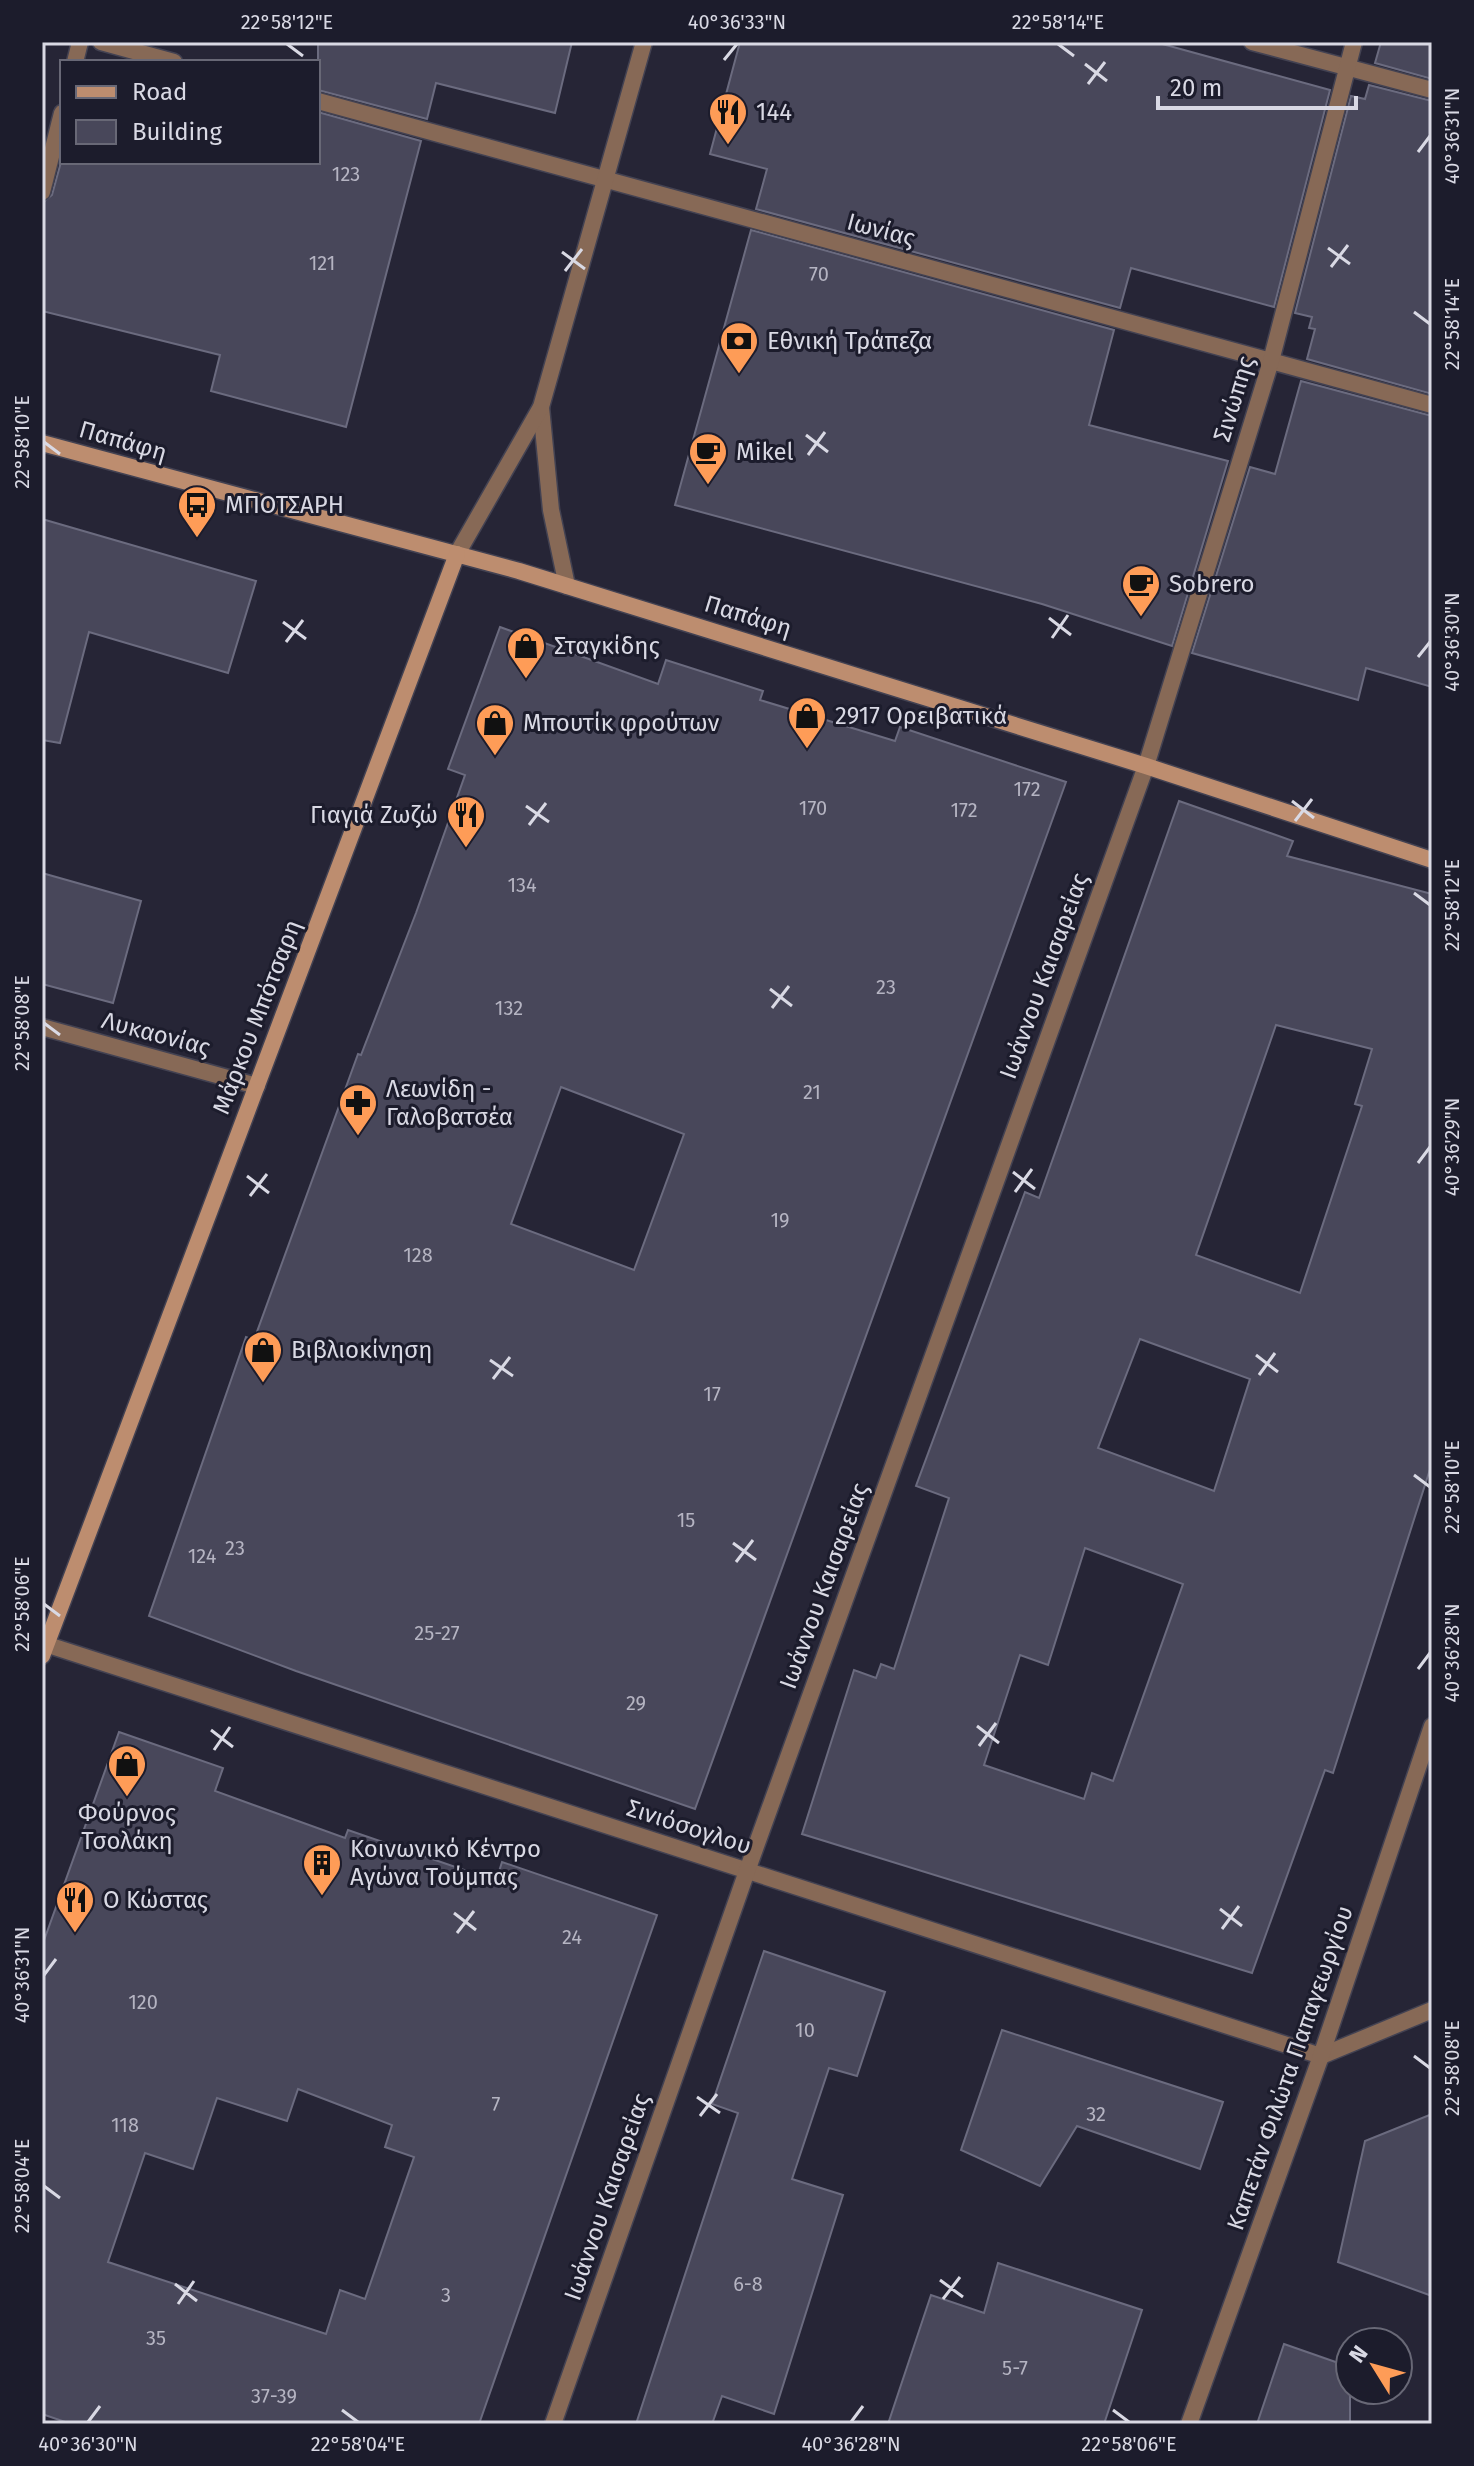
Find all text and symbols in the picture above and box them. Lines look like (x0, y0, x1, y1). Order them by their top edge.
text: 22°58'12"E (241, 10, 333, 34)
text: 40°36'33"N (688, 10, 786, 34)
text: 22°58'14"E (1012, 10, 1104, 34)
legend (60, 60, 320, 164)
scale bar (1158, 60, 1356, 110)
text: 20 m (1170, 74, 1222, 102)
text: Road (132, 78, 187, 106)
text: 40°36'31"N (1440, 88, 1464, 184)
restaurant icon: 144 (707, 91, 749, 146)
place label: 144 (756, 98, 792, 126)
text: Building (132, 118, 222, 146)
house number: 123 (332, 162, 360, 186)
street label: Ιωνίας (844, 208, 918, 252)
house number: 121 (309, 251, 335, 275)
house number: 70 (809, 262, 829, 286)
text: 22°58'14"E (1440, 278, 1464, 370)
bank icon: Εθνική Τράπεζα (718, 320, 760, 375)
place label: Εθνική Τράπεζα (767, 327, 932, 355)
street label: Σινώπης (1208, 353, 1260, 445)
text: 22°58'10"E (10, 395, 34, 489)
street label: Παπάφη (76, 415, 170, 467)
cafe icon: Mikel (687, 431, 729, 486)
place label: Mikel (736, 438, 794, 466)
bus stop icon: ΜΠΟΤΣΑΡΗ (176, 484, 218, 539)
place label: ΜΠΟΤΣΑΡΗ (225, 491, 344, 519)
cafe icon: Sobrero (1120, 563, 1162, 618)
place label: Sobrero (1169, 570, 1255, 598)
street label: Παπάφη (701, 589, 795, 643)
text: 40°36'30"N (1440, 592, 1464, 692)
shop icon: Σταγκίδης (505, 625, 547, 680)
place label: Σταγκίδης (554, 632, 660, 660)
shop icon: 2917 Ορειβατικά (786, 695, 828, 750)
shop icon: Μπουτίκ φρούτων (474, 702, 516, 757)
place label: 2917 Ορειβατικά (835, 702, 1007, 730)
place label: Μπουτίκ φρούτων (523, 709, 720, 737)
house number: 172 (1013, 777, 1041, 801)
restaurant icon: Γιαγιά Ζωζώ (445, 794, 487, 849)
house number: 170 (799, 796, 827, 820)
house number: 172 (950, 798, 978, 822)
place label: Γιαγιά Ζωζώ (310, 801, 438, 829)
text: 22°58'12"E (1440, 859, 1464, 951)
street label: Ιωάννου Καισαρείας (994, 869, 1094, 1083)
house number: 134 (507, 873, 537, 897)
street label: Μάρκου Μπότσαρη (207, 916, 307, 1118)
text: 22°58'08"E (10, 975, 34, 1071)
house number: 23 (876, 975, 896, 999)
house number: 132 (495, 996, 523, 1020)
street label: Λυκαονίας (99, 1006, 213, 1062)
place label: Λεωνίδη - Γαλοβατσέα (386, 1075, 513, 1131)
house number: 21 (803, 1080, 821, 1104)
pharmacy icon: Λεωνίδη - Γαλοβατσέα (337, 1082, 379, 1137)
text: 40°36'29"N (1440, 1098, 1464, 1196)
house number: 19 (770, 1208, 790, 1232)
house number: 128 (403, 1243, 433, 1267)
shop icon: Βιβλιοκίνηση (242, 1329, 284, 1384)
place label: Βιβλιοκίνηση (291, 1336, 432, 1364)
house number: 17 (703, 1382, 721, 1406)
text: 22°58'10"E (1440, 1440, 1464, 1534)
street label: Ιωάννου Καισαρείας (774, 1479, 874, 1693)
house number: 15 (677, 1508, 695, 1532)
house number: 23 (225, 1536, 245, 1560)
house number: 124 (188, 1544, 217, 1568)
text: 22°58'06"E (10, 1556, 34, 1652)
text: 40°36'28"N (1440, 1603, 1464, 1703)
house number: 25-27 (414, 1621, 460, 1645)
house number: 29 (626, 1691, 646, 1715)
shop icon: Φούρνος Τσολάκη (106, 1743, 148, 1798)
street label: Σινιόσογλου (623, 1794, 755, 1860)
place label: Φούρνος Τσολάκη (78, 1799, 176, 1855)
place label: Κοινωνικό Κέντρο Αγώνα Τούμπας (350, 1835, 541, 1891)
building icon: Κοινωνικό Κέντρο Αγώνα Τούμπας (301, 1842, 343, 1897)
restaurant icon: Ο Κώστας (54, 1879, 96, 1934)
place label: Ο Κώστας (103, 1886, 208, 1914)
street label: Καπετάν Φιλώτα Παπαγεωργίου (1221, 1902, 1359, 2234)
house number: 24 (562, 1925, 582, 1949)
text: 40°36'31"N (10, 1927, 34, 2023)
house number: 120 (128, 1990, 158, 2014)
house number: 10 (795, 2018, 815, 2042)
text: 22°58'08"E (1440, 2020, 1464, 2116)
street label: Ιωάννου Καισαρείας (558, 2090, 656, 2304)
house number: 7 (492, 2092, 501, 2116)
house number: 32 (1086, 2102, 1106, 2126)
house number: 118 (111, 2113, 139, 2137)
text: 22°58'04"E (10, 2139, 34, 2233)
house number: 6-8 (733, 2272, 763, 2296)
house number: 3 (441, 2283, 451, 2307)
house number: 35 (146, 2326, 166, 2350)
north arrow (1334, 2326, 1414, 2406)
text: N (1343, 2340, 1374, 2368)
house number: 5-7 (1002, 2356, 1028, 2380)
house number: 37-39 (251, 2384, 297, 2408)
text: 40°36'30"N (38, 2432, 138, 2456)
text: 22°58'04"E (311, 2432, 405, 2456)
text: 40°36'28"N (801, 2432, 901, 2456)
text: 22°58'06"E (1081, 2432, 1177, 2456)

